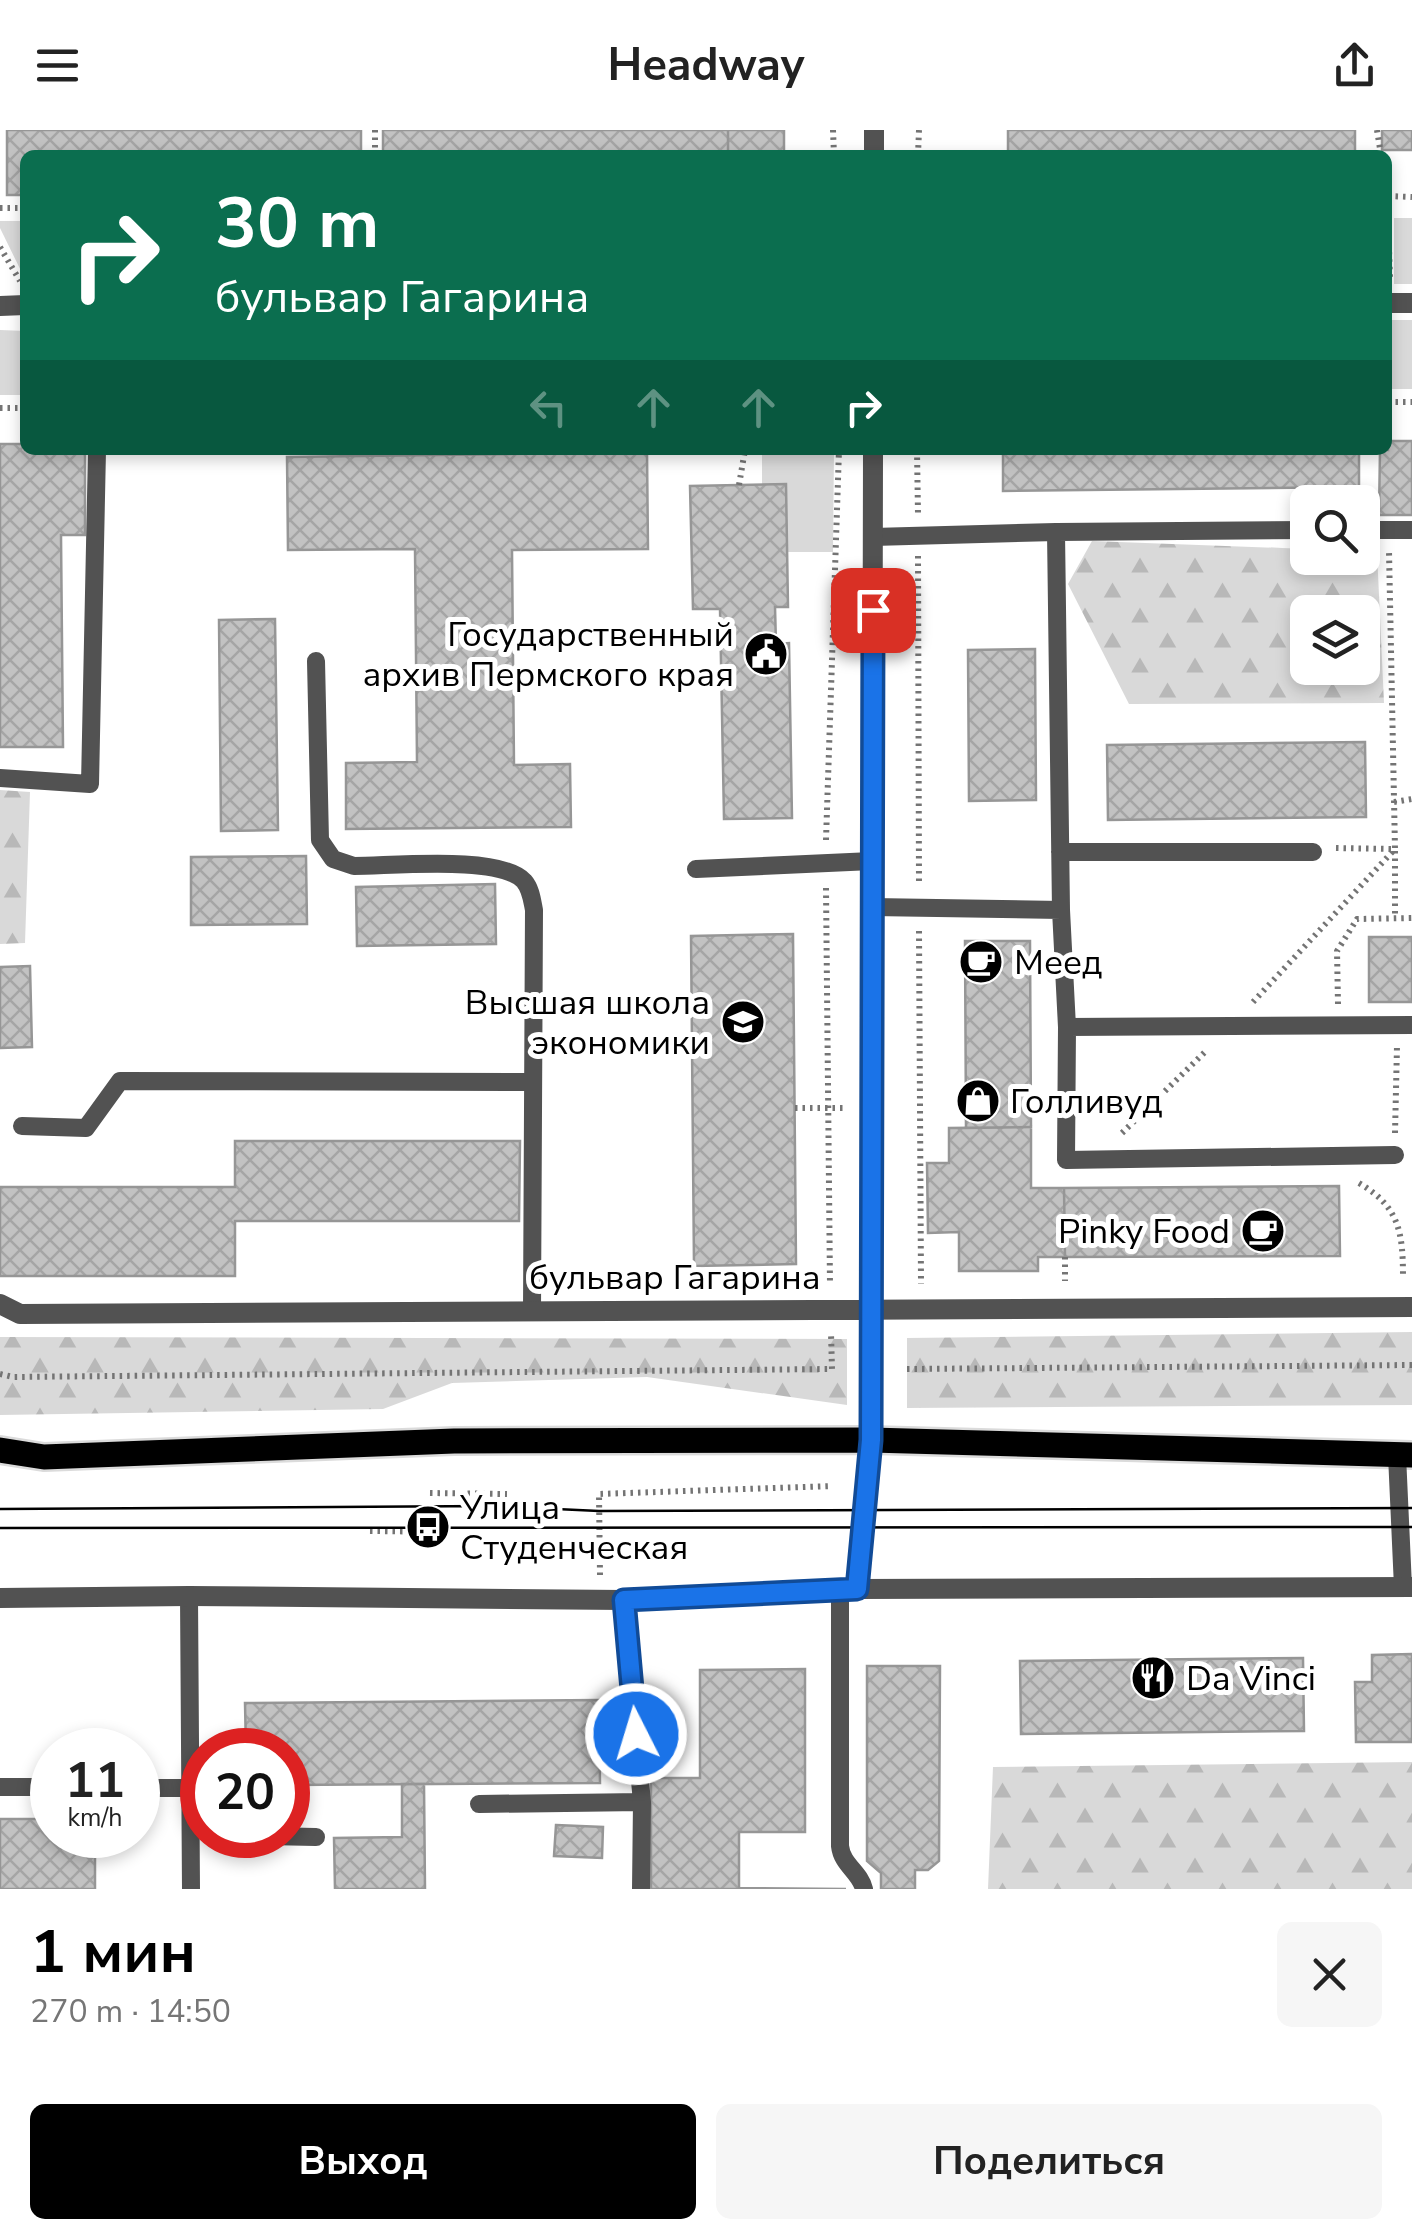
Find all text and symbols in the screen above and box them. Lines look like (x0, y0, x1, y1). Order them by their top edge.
text: Headway (608, 35, 804, 96)
icon: menu (30, 38, 85, 93)
icon: share (1327, 38, 1382, 93)
text: 30 m (215, 176, 379, 272)
icon: right (50, 190, 180, 320)
text: бульвар Гагарина (215, 267, 590, 328)
icon: left (521, 380, 576, 435)
icon: ahead (626, 380, 681, 435)
icon: ahead (731, 380, 786, 435)
icon: right (836, 380, 891, 435)
map controls (1290, 485, 1380, 685)
button: search (1290, 485, 1380, 575)
pin (831, 568, 916, 653)
icon: arrive (846, 583, 901, 638)
button: layers (1290, 595, 1380, 685)
place label: Государственный архив Пермского края (362, 611, 734, 698)
public building icon: Государственный архив Пермского края (743, 631, 789, 677)
cafe icon: Меед (958, 939, 1004, 985)
place label: Меед (1014, 939, 1103, 986)
place label: Высшая школа экономики (465, 979, 710, 1066)
school or university icon: Высшая школа экономики (720, 999, 766, 1045)
shop icon: Голливуд (955, 1078, 1001, 1124)
place label: Голливуд (1010, 1078, 1163, 1125)
place label: Pinky Food (1058, 1208, 1230, 1255)
cafe icon: Pinky Food (1240, 1208, 1286, 1254)
street label: бульвар Гагарина (529, 1254, 821, 1301)
place label: Улица Студенческая (459, 1484, 688, 1571)
bus stop icon: Улица Студенческая (405, 1504, 451, 1550)
restaurant icon: Da Vinci (1130, 1655, 1176, 1701)
place label: Da Vinci (1186, 1655, 1316, 1702)
position arrow (584, 1682, 688, 1786)
speed limit sign: 20 (180, 1728, 310, 1858)
text: 11 (65, 1746, 125, 1815)
text: km/h (67, 1801, 123, 1835)
text: 1 мин (30, 1911, 196, 1993)
button: close (1277, 1922, 1382, 2027)
text: 270 m · 14:50 (30, 1990, 231, 2033)
button: Выход (30, 2104, 696, 2219)
button: Поделиться (716, 2104, 1382, 2219)

